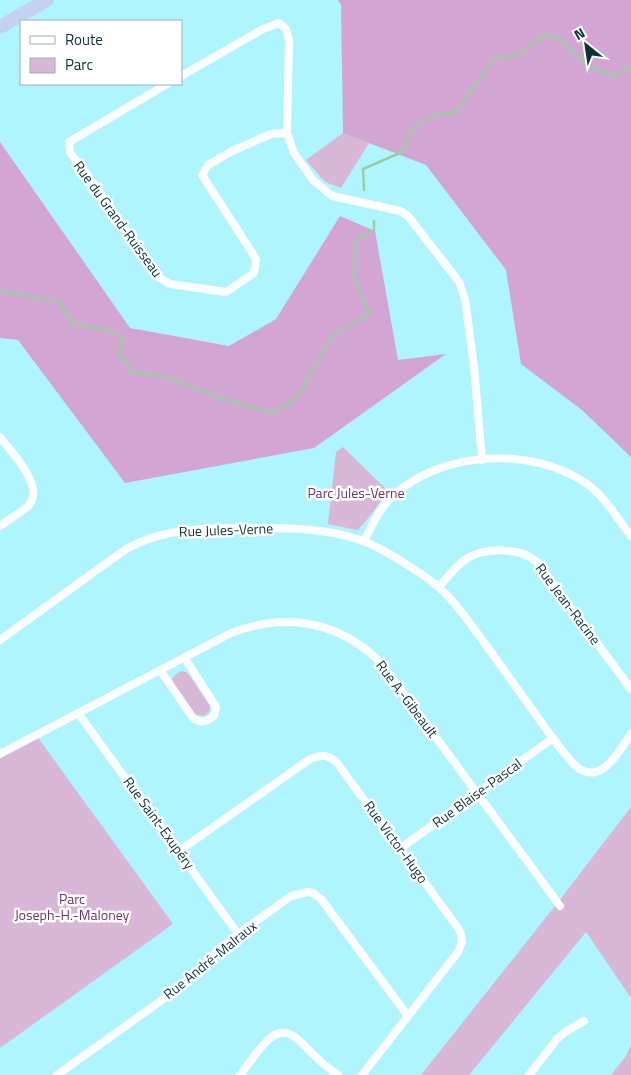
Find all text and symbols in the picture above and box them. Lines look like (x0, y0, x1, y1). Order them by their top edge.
legend (20, 20, 182, 85)
north arrow (561, 20, 611, 70)
text: N (570, 22, 589, 45)
text: Route (65, 28, 103, 51)
text: Parc (65, 53, 93, 76)
street label: Rue du Grand-Ruisseau (69, 156, 168, 281)
park label: Parc Jules-Verne (307, 482, 405, 503)
street label: Rue Jules-Verne (179, 517, 273, 542)
street label: Rue Jean-Racine (531, 559, 606, 649)
street label: Rue A.-Gibeault (371, 656, 443, 742)
street label: Rue Blaise-Pascal (428, 753, 526, 832)
street label: Rue Saint-Exupéry (119, 772, 200, 873)
street label: Rue Victor-Hugo (359, 796, 434, 887)
park label: Parc Joseph-H.-Maloney (15, 888, 130, 925)
street label: Rue André-Malraux (158, 915, 261, 1004)

